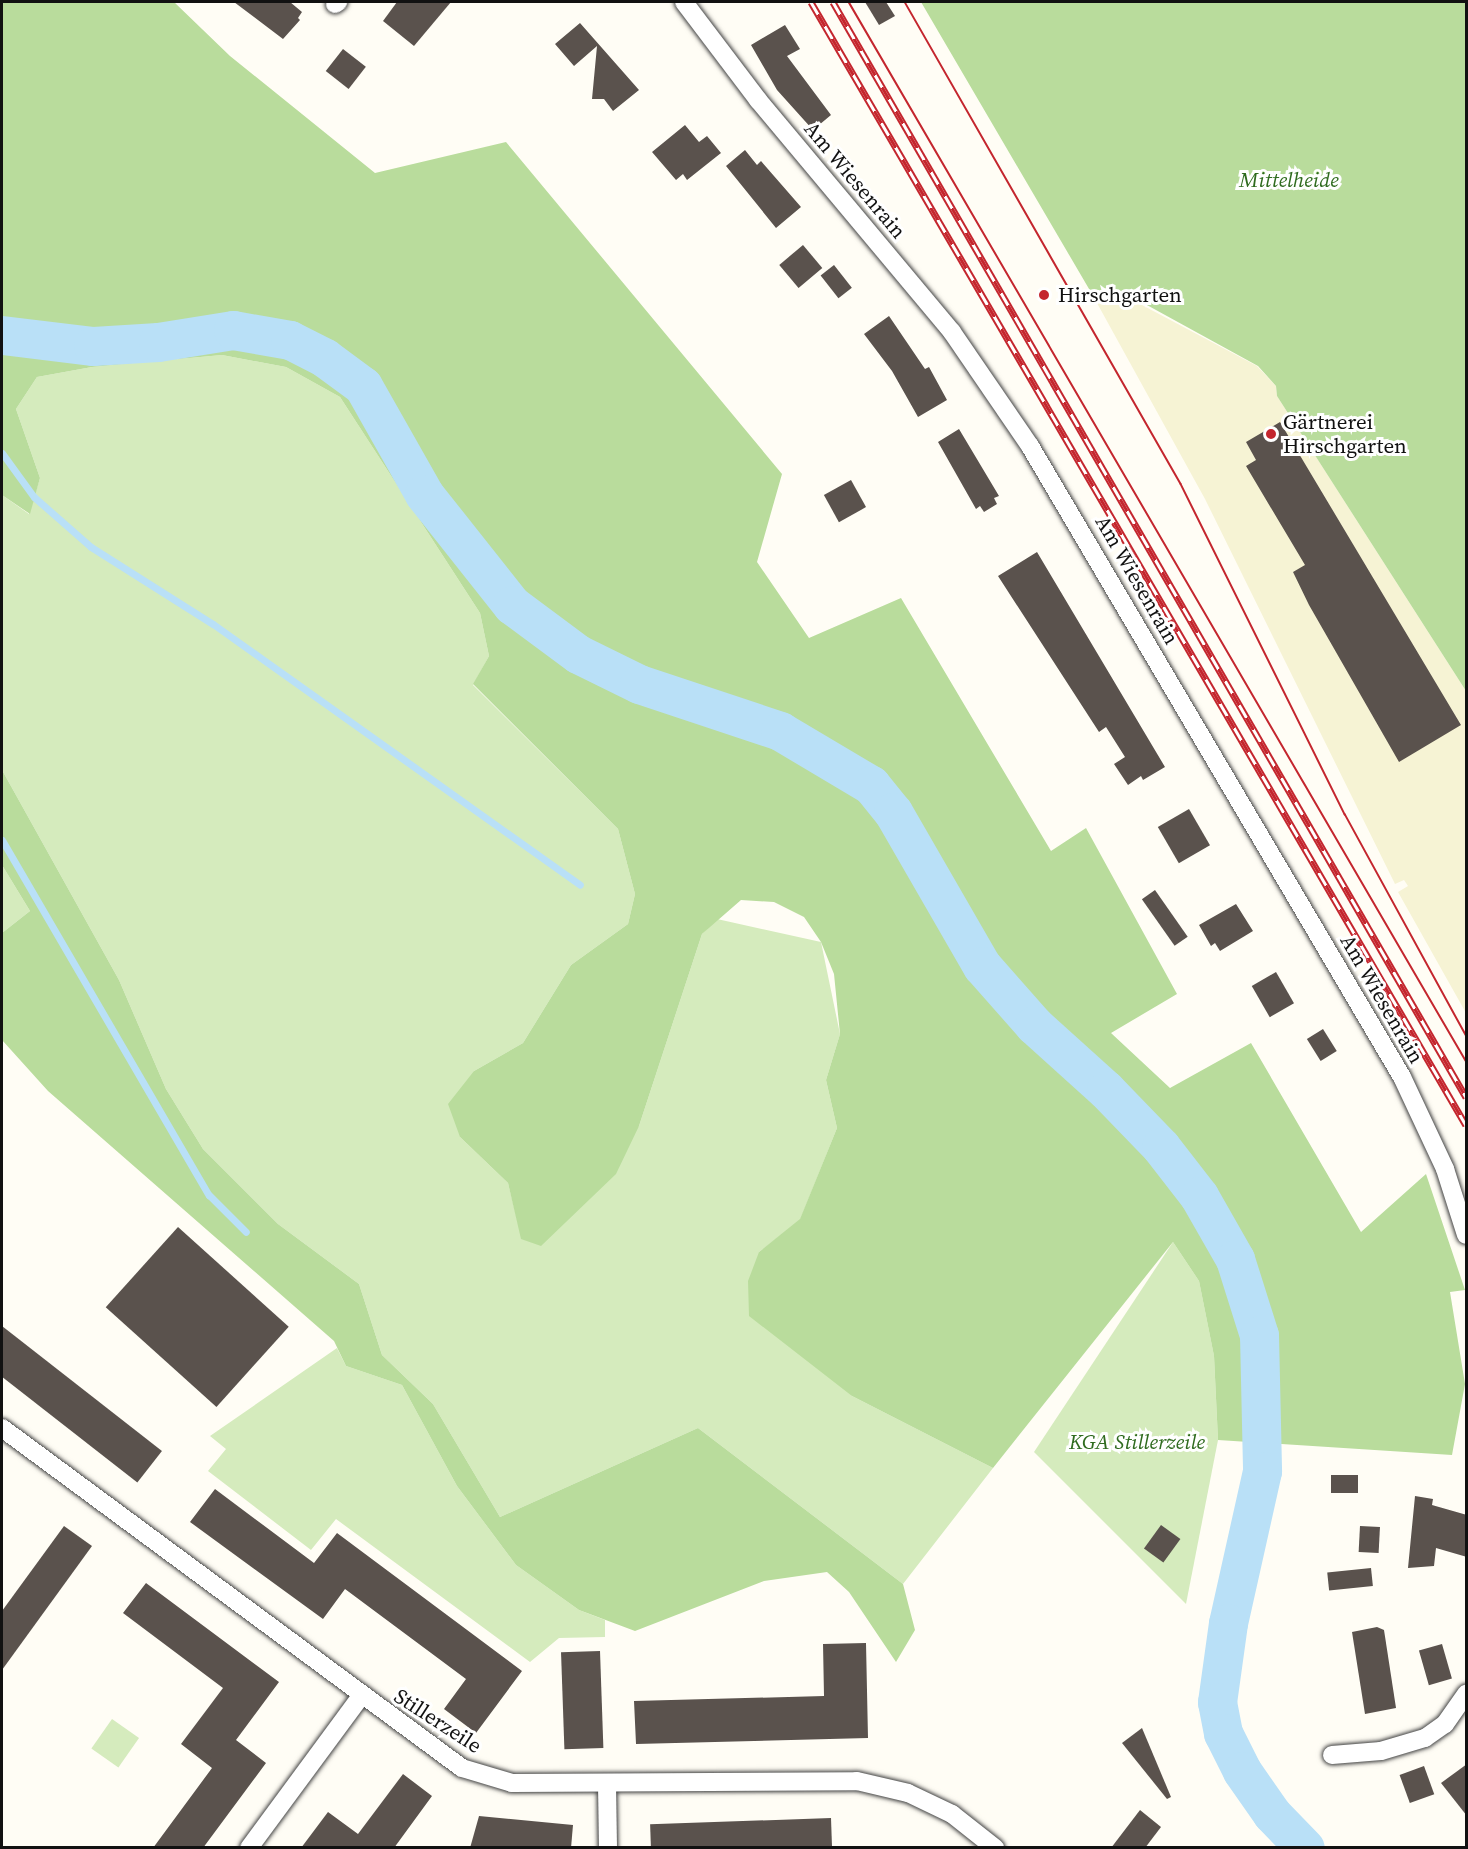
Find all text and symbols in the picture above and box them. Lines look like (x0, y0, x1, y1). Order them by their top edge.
street label: Am Wiesenrain (799, 116, 911, 244)
park label: Mittelheide (1239, 167, 1339, 193)
place label: Hirschgarten (1058, 282, 1182, 308)
marker: Hirschgarten (1035, 286, 1053, 304)
place label: Gärtnerei Hirschgarten (1283, 409, 1407, 459)
marker: Gärtnerei Hirschgarten (1264, 427, 1278, 441)
street label: Am Wiesenrain (1090, 511, 1184, 649)
street label: Am Wiesenrain (1335, 930, 1429, 1068)
park label: KGA Stillerzeile (1069, 1429, 1205, 1455)
street label: Stillerzeile (390, 1683, 486, 1759)

